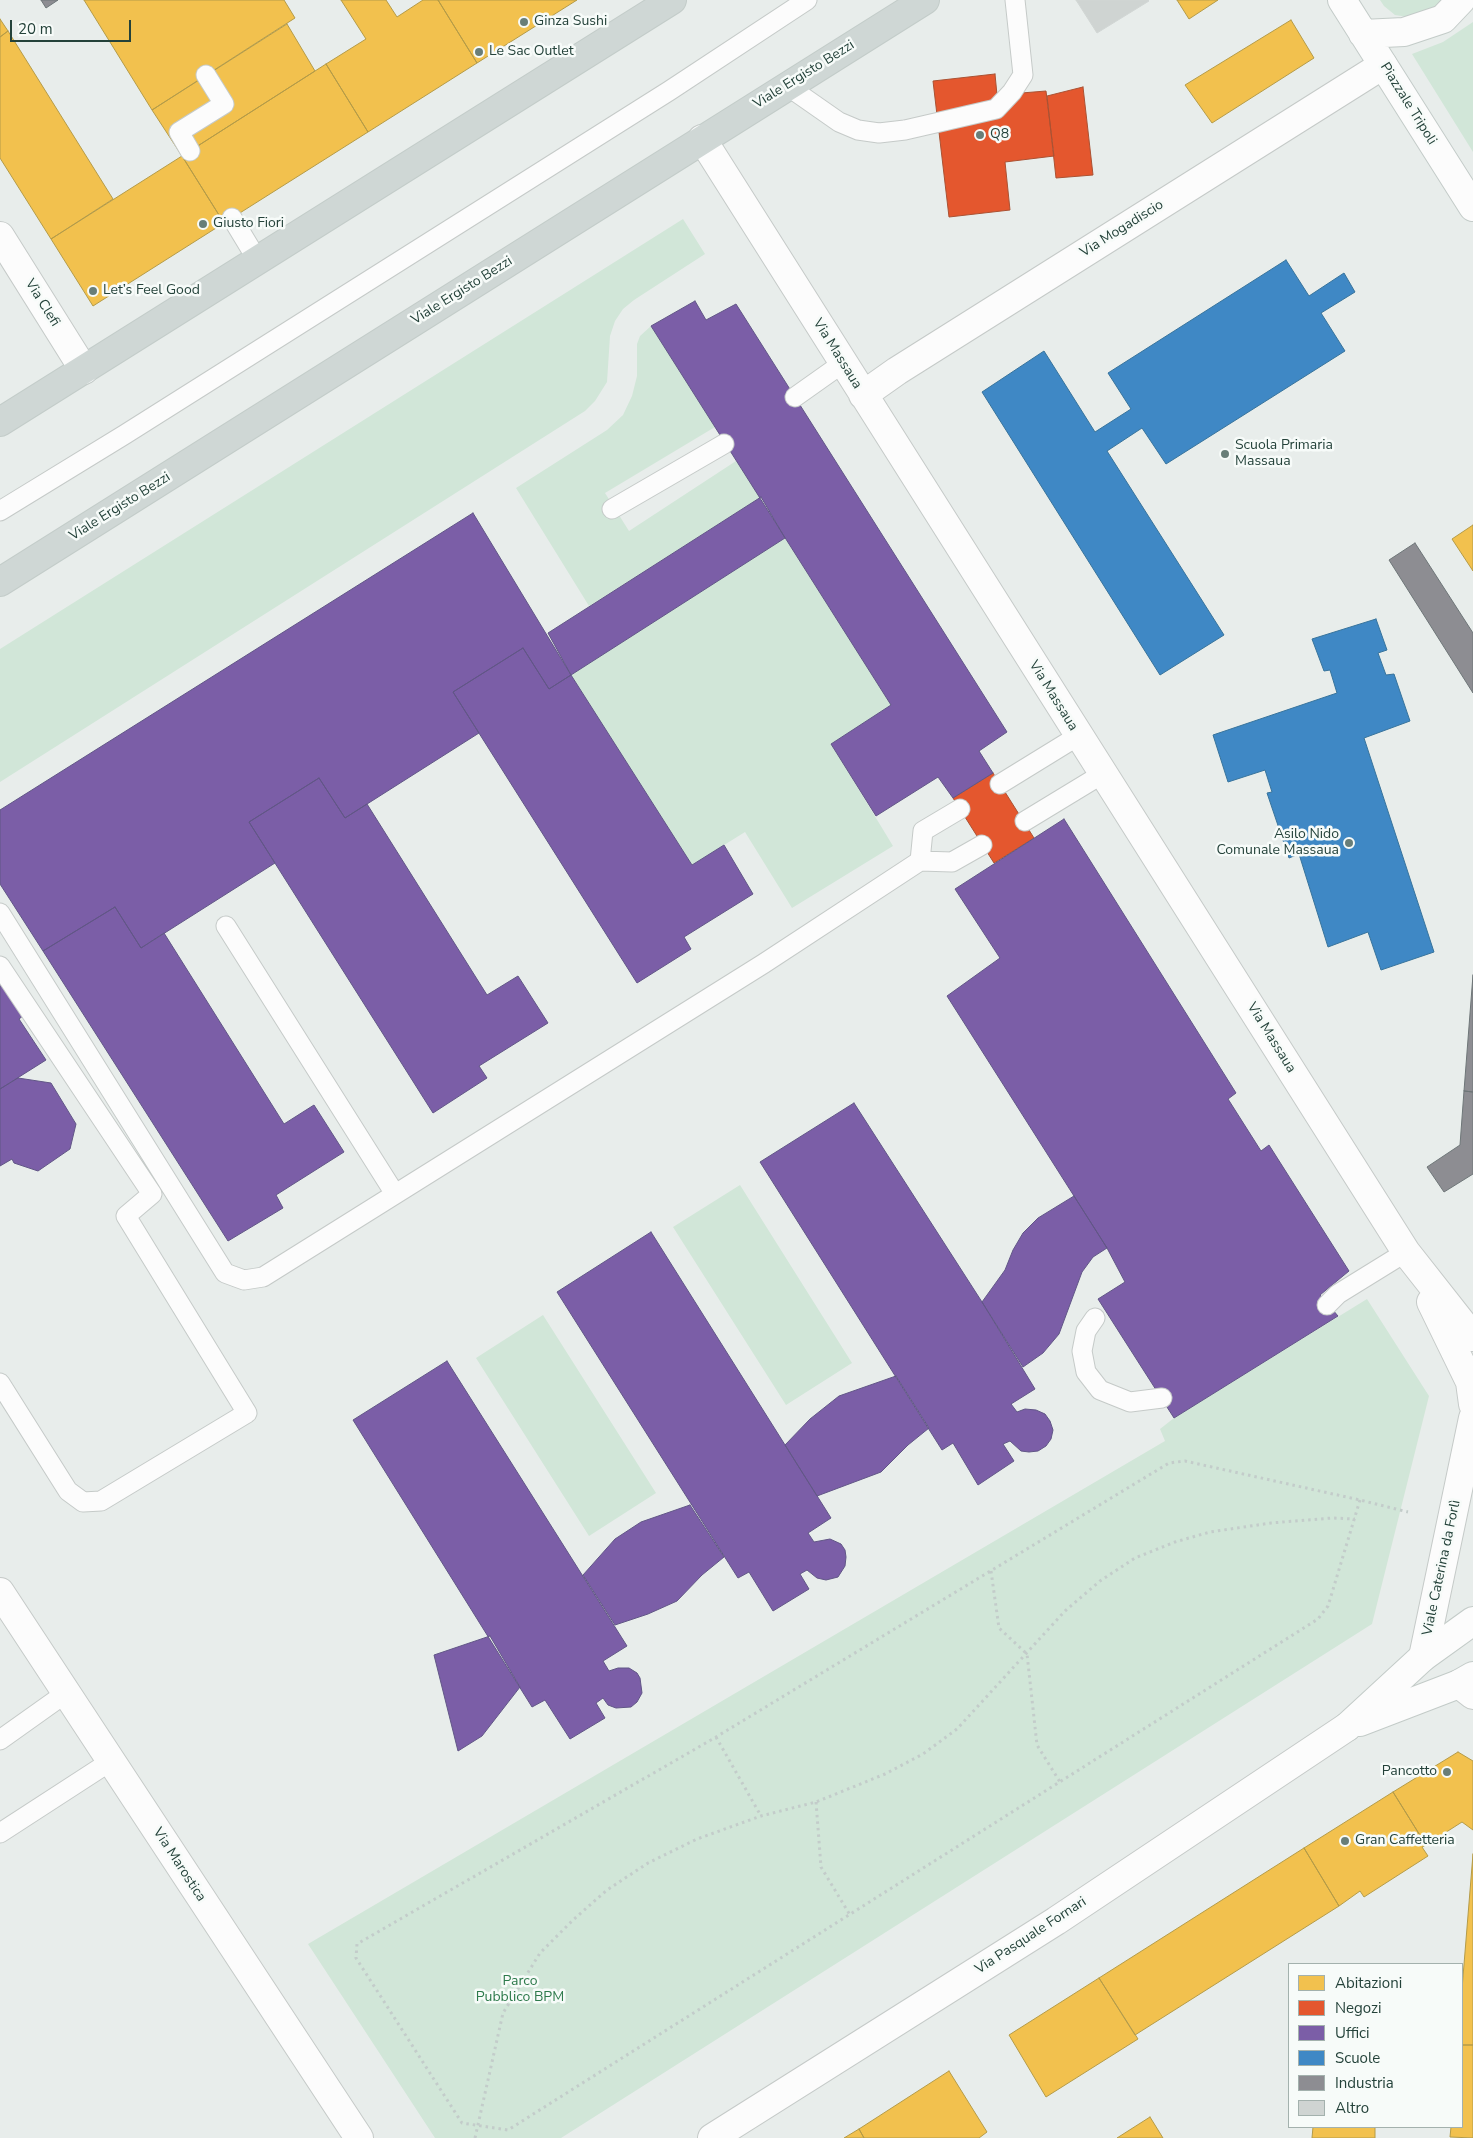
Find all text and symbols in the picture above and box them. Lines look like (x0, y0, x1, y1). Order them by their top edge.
scale bar (12, 10, 134, 42)
place label: Ginza Sushi (534, 14, 607, 30)
marker: Ginza Sushi (518, 16, 530, 28)
text: 20 m (18, 19, 53, 39)
street label: Viale Ergisto Bezzi (750, 37, 858, 113)
place label: Le Sac Outlet (489, 44, 574, 60)
marker: Le Sac Outlet (473, 46, 485, 58)
street label: Piazzale Tripoli (1376, 60, 1440, 148)
place label: Q8 (990, 127, 1009, 143)
marker: Q8 (974, 129, 986, 141)
street label: Via Mogadiscio (1077, 197, 1167, 261)
place label: Giusto Fiori (213, 216, 284, 232)
marker: Giusto Fiori (197, 218, 209, 230)
street label: Viale Ergisto Bezzi (408, 253, 516, 329)
street label: Via Clefi (21, 276, 63, 330)
place label: Let’s Feel Good (103, 283, 200, 299)
marker: Let’s Feel Good (87, 285, 99, 297)
street label: Via Massaua (809, 316, 865, 392)
place label: Scuola Primaria Massaua (1235, 438, 1333, 471)
marker: Scuola Primaria Massaua (1219, 448, 1231, 460)
street label: Viale Ergisto Bezzi (66, 469, 174, 545)
street label: Via Massaua (1025, 658, 1081, 734)
place label: Asilo Nido Comunale Massaua (1216, 827, 1339, 860)
marker: Asilo Nido Comunale Massaua (1343, 837, 1355, 849)
street label: Via Massaua (1243, 1000, 1299, 1076)
street label: Viale Caterina da Forlì (1419, 1499, 1465, 1637)
place label: Pancotto (1382, 1764, 1437, 1780)
marker: Pancotto (1441, 1766, 1453, 1778)
street label: Via Marostica (149, 1825, 209, 1905)
place label: Gran Caffetteria (1355, 1833, 1455, 1849)
marker: Gran Caffetteria (1339, 1835, 1351, 1847)
street label: Via Pasquale Fornari (972, 1894, 1090, 1978)
legend (1288, 1963, 1463, 2128)
text: Abitazioni (1335, 1973, 1402, 1993)
park label: Parco Pubblico BPM (476, 1974, 564, 2006)
text: Negozi (1335, 1998, 1382, 2018)
text: Uffici (1335, 2023, 1369, 2043)
text: Scuole (1335, 2048, 1380, 2068)
text: Industria (1335, 2073, 1394, 2093)
text: Altro (1335, 2098, 1369, 2118)

